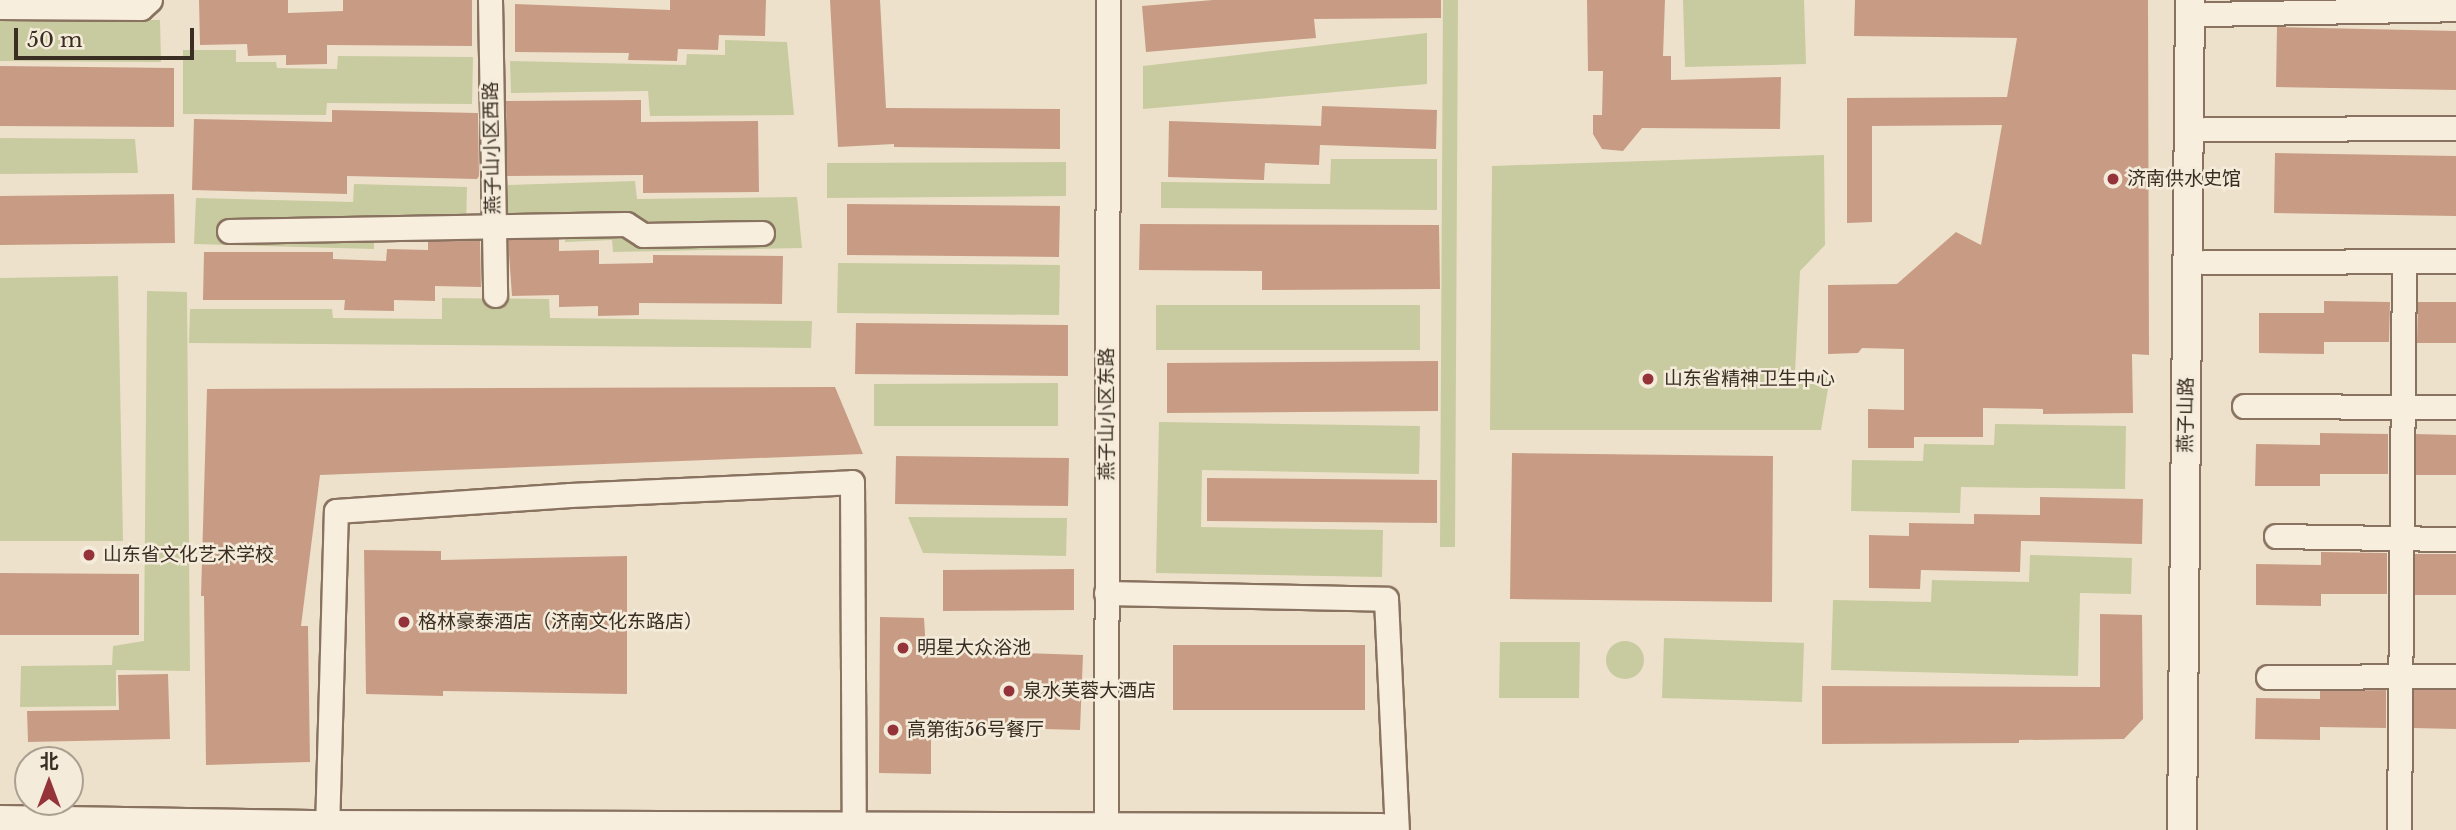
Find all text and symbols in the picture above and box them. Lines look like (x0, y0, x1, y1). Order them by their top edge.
scale bar (18, 14, 198, 58)
text: 50 m (27, 27, 82, 53)
street label: 燕子山小区西路 (479, 81, 505, 215)
place label: 济南供水史馆 (2127, 168, 2241, 190)
marker: 济南供水史馆 (2105, 171, 2121, 187)
street label: 燕子山小区东路 (1096, 348, 1118, 480)
place label: 山东省精神卫生中心 (1664, 368, 1835, 390)
marker: 山东省精神卫生中心 (1638, 369, 1658, 389)
street label: 燕子山路 (2174, 377, 2198, 453)
place label: 山东省文化艺术学校 (103, 544, 274, 566)
marker: 山东省文化艺术学校 (81, 547, 97, 563)
place label: 格林豪泰酒店（济南文化东路店） (418, 611, 703, 633)
marker: 格林豪泰酒店（济南文化东路店） (396, 614, 412, 630)
place label: 明星大众浴池 (917, 637, 1031, 659)
marker: 明星大众浴池 (895, 640, 911, 656)
place label: 泉水芙蓉大酒店 (1023, 680, 1156, 702)
marker: 泉水芙蓉大酒店 (1001, 683, 1017, 699)
place label: 高第街56号餐厅 (907, 719, 1044, 741)
marker: 高第街56号餐厅 (885, 722, 901, 738)
north arrow (14, 746, 84, 816)
text: 北 (39, 750, 59, 773)

